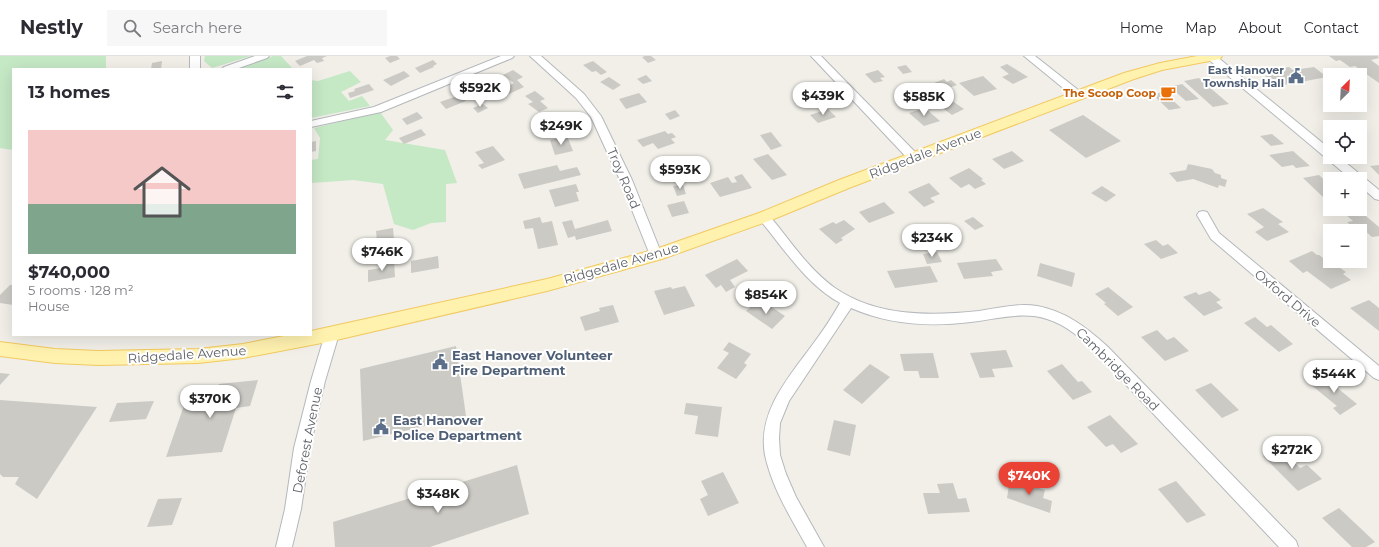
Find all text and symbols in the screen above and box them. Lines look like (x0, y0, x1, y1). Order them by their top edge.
search box (107, 10, 387, 46)
text: Nestly (20, 16, 83, 39)
icon: search (121, 17, 143, 39)
text: Search here (153, 18, 242, 37)
text: Home (1120, 19, 1163, 37)
text: Map (1185, 19, 1216, 37)
text: About (1238, 19, 1282, 37)
text: Contact (1304, 19, 1359, 37)
place label: East Hanover Township Hall (1203, 63, 1284, 90)
public building icon: East Hanover Township Hall (1287, 67, 1305, 85)
north arrow (1323, 68, 1367, 112)
map controls (1323, 68, 1367, 268)
pin: $592K (452, 74, 508, 108)
text: $592K (459, 79, 501, 95)
icon: filters (274, 81, 296, 103)
text: 13 homes (28, 82, 110, 102)
pin: $439K (795, 82, 851, 116)
pin: $585K (896, 83, 952, 117)
cafe icon: The Scoop Coop (1159, 84, 1177, 102)
place label: The Scoop Coop (1063, 86, 1156, 100)
text: $439K (802, 87, 844, 103)
text: $585K (903, 88, 945, 104)
pin: $249K (533, 112, 589, 146)
text: $249K (540, 117, 582, 133)
button: locate (1323, 120, 1367, 164)
street label: Ridgedale Avenue (867, 124, 983, 182)
street label: Troy Road (604, 145, 644, 211)
icon: home (126, 156, 198, 228)
pin: $593K (652, 156, 708, 190)
text: $593K (659, 161, 701, 177)
button: + (1323, 172, 1367, 216)
pin: $234K (904, 224, 960, 258)
button: − (1323, 224, 1367, 268)
text: $234K (911, 229, 953, 245)
pin: $746K (354, 238, 410, 272)
street label: Ridgedale Avenue (562, 239, 680, 287)
text: $746K (361, 243, 403, 259)
text: $740,000 (28, 262, 110, 282)
street label: Oxford Drive (1252, 266, 1324, 330)
pin: $854K (738, 281, 794, 315)
text: 5 rooms · 128 m² (28, 282, 134, 298)
text: $854K (744, 286, 788, 302)
text: House (28, 298, 70, 314)
street label: Cambridge Road (1073, 324, 1163, 414)
street label: Ridgedale Avenue (127, 342, 247, 366)
place label: East Hanover Volunteer Fire Department (452, 347, 613, 378)
public building icon: East Hanover Volunteer Fire Department (431, 353, 449, 371)
pin: $544K (1306, 360, 1362, 394)
text: $544K (1312, 365, 1356, 381)
pin: $370K (182, 385, 238, 419)
street label: Deforest Avenue (289, 385, 325, 495)
text: $370K (189, 390, 231, 406)
place label: East Hanover Police Department (393, 412, 522, 443)
public building icon: East Hanover Police Department (372, 418, 390, 436)
pin: $272K (1264, 436, 1320, 470)
text: $272K (1271, 441, 1313, 457)
pin: $740K (1001, 462, 1057, 496)
text: $740K (1008, 467, 1050, 483)
pin: $348K (410, 480, 466, 514)
text: $348K (416, 485, 460, 501)

